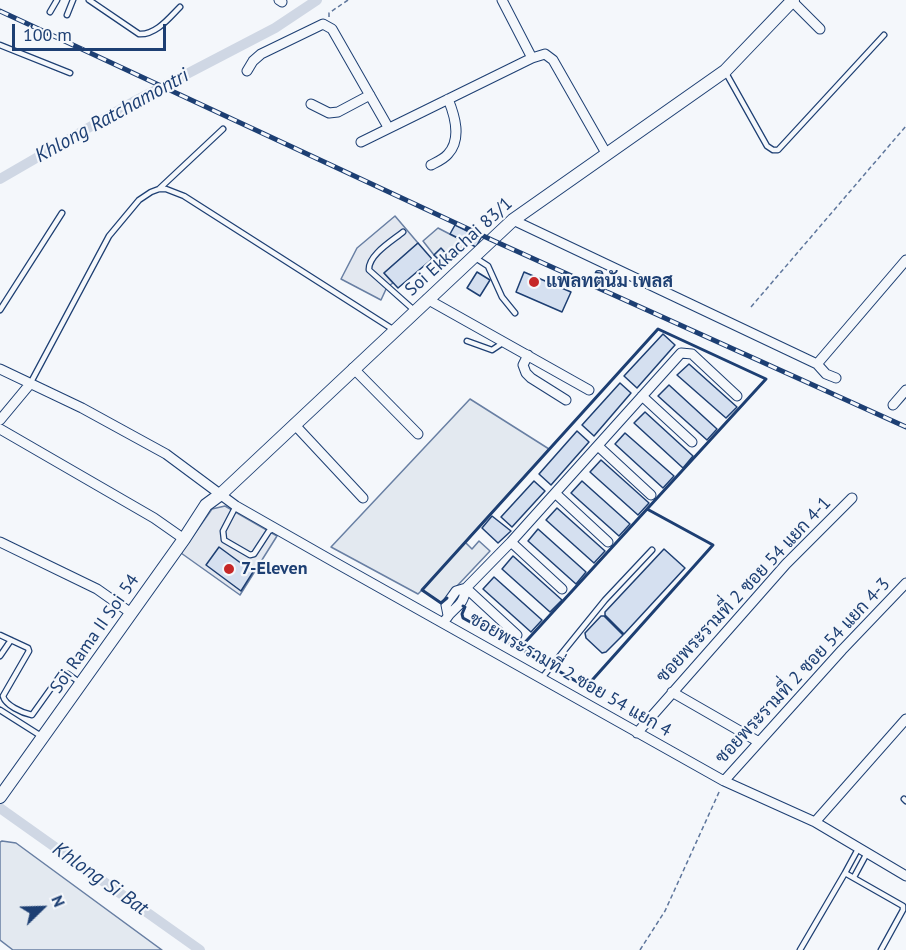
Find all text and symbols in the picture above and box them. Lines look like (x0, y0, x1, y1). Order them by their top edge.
scale bar (15, 12, 170, 50)
text: 100 m (23, 23, 72, 46)
water label: Khlong Ratchamontri (31, 64, 193, 168)
street label: Soi Ekkachai 83/1 (401, 193, 517, 301)
place label: แพลทตินัม เพลส (546, 271, 673, 293)
marker: แพลทตินัม เพลส (527, 275, 541, 289)
street label: ซอยพระรามที่ 2 ซอย 54 แยก 4-1 (652, 493, 836, 687)
place label: 7-Eleven (241, 558, 308, 580)
marker: 7-Eleven (222, 562, 236, 576)
street label: Soi Rama II Soi 54 (46, 570, 144, 698)
street label: ซอยพระรามที่ 2 ซอย 54 แยก 4-3 (711, 574, 895, 768)
street label: ซอยพระรามที่ 2 ซอย 54 แยก 4 (465, 608, 675, 742)
water label: Khlong Si Bat (48, 837, 152, 921)
north arrow (12, 878, 72, 938)
text: N (47, 892, 70, 910)

